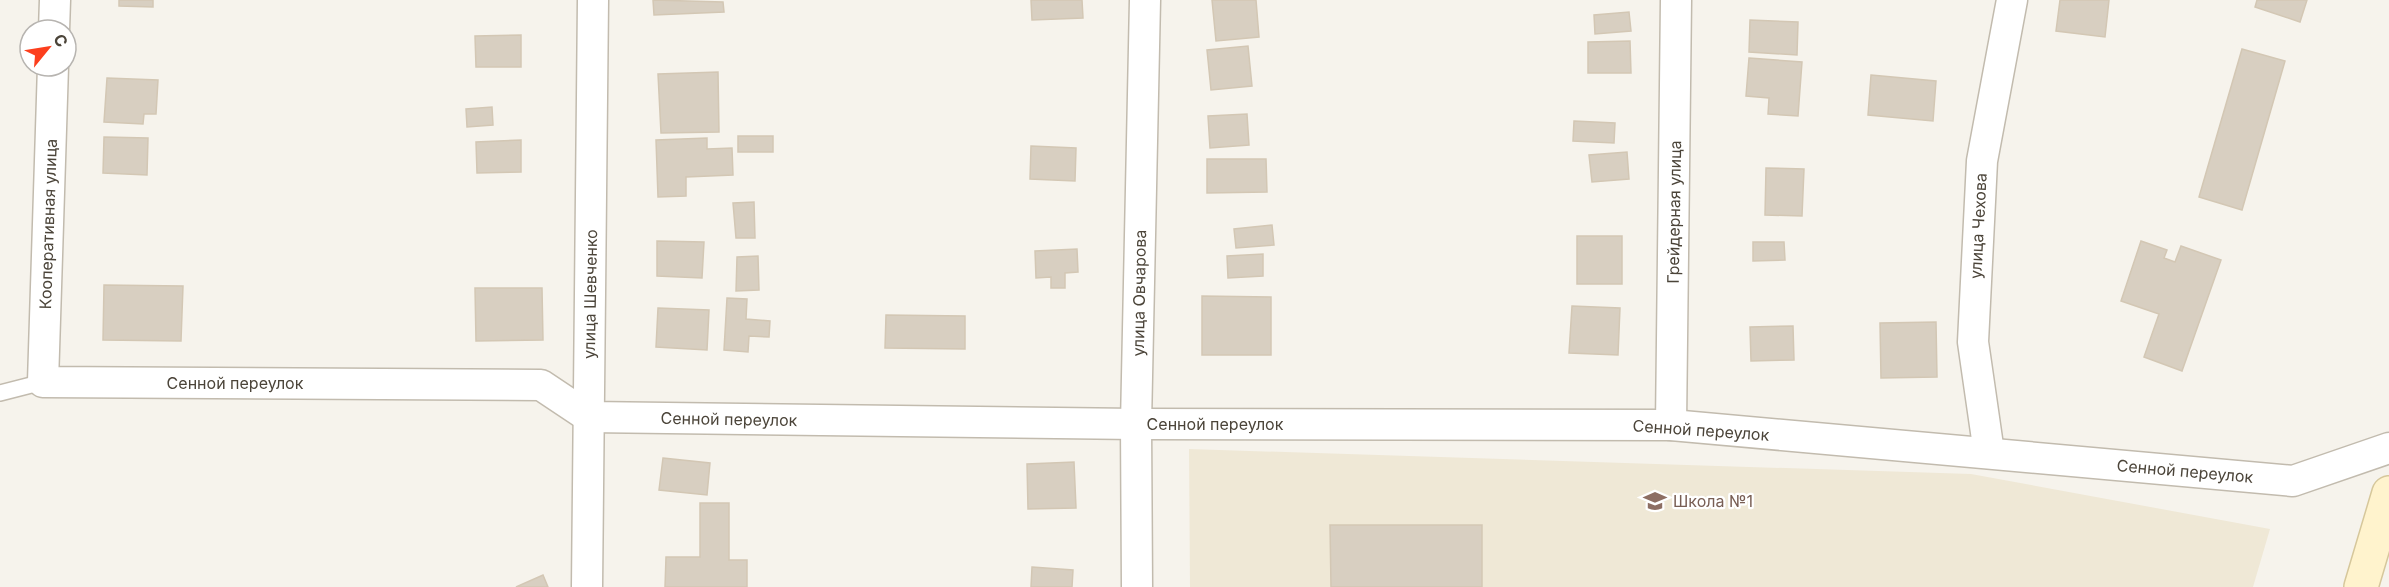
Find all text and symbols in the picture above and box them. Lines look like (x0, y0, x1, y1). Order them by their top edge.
north arrow (18, 18, 78, 78)
text: С (49, 30, 73, 51)
street label: Кооперативная улица (35, 138, 61, 310)
street label: Грейдерная улица (1663, 140, 1685, 284)
street label: улица Чехова (1965, 172, 1991, 280)
street label: улица Шевченко (579, 229, 601, 359)
street label: улица Овчарова (1128, 229, 1150, 357)
street label: Сенной переулок (167, 373, 304, 393)
street label: Сенной переулок (660, 408, 798, 430)
street label: Сенной переулок (1147, 414, 1284, 434)
street label: Сенной переулок (1632, 415, 1770, 445)
street label: Сенной переулок (2116, 455, 2254, 487)
school or university icon: Школа №1 (1642, 488, 1668, 514)
place label: Школа №1 (1673, 491, 1753, 511)

